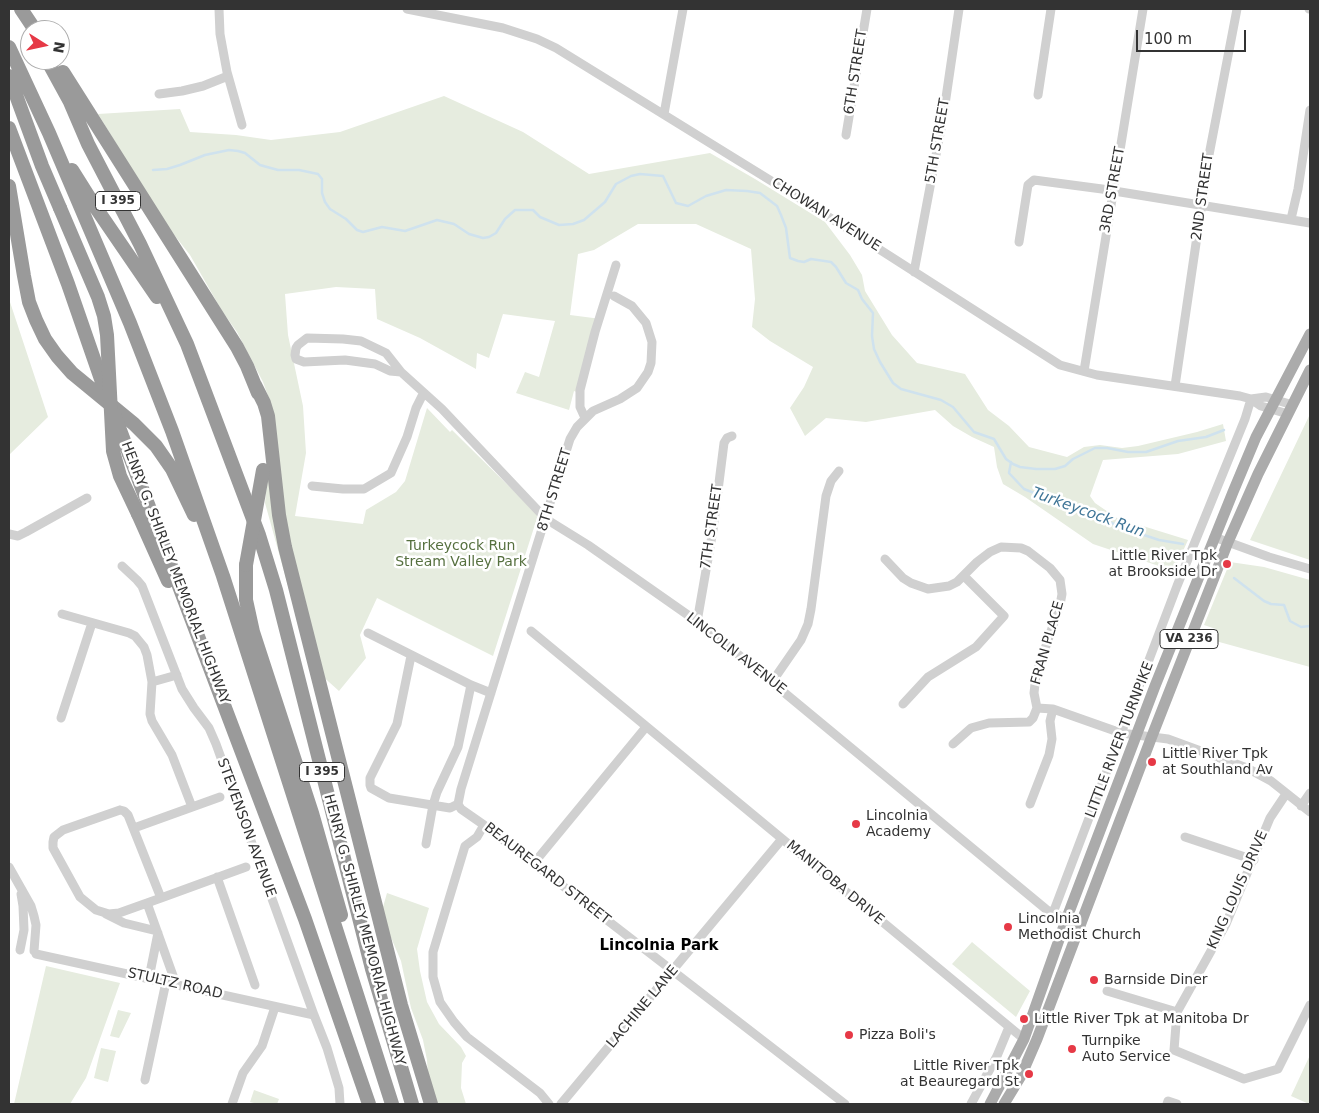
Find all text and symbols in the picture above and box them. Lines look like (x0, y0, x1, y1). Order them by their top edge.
north arrow (20, 20, 70, 70)
scale bar (1139, 20, 1249, 52)
street label: 6TH STREET (841, 28, 871, 116)
text: 100 m (1144, 30, 1192, 48)
text: N (50, 40, 68, 55)
street label: 5TH STREET (922, 97, 954, 185)
street label: 3RD STREET (1097, 146, 1129, 234)
street label: 2ND STREET (1189, 152, 1217, 242)
street label: CHOWAN AVENUE (768, 175, 884, 255)
road number: I 395 (96, 192, 140, 210)
street label: HENRY G. SHIRLEY MEMORIAL HIGHWAY (117, 439, 233, 707)
street label: 8TH STREET (534, 446, 576, 534)
street label: 7TH STREET (698, 483, 726, 571)
water label: Turkeycock Run (1029, 484, 1147, 542)
park label: Turkeycock Run Stream Valley Park (395, 538, 527, 570)
place label: Little River Tpk at Brookside Dr (1109, 548, 1217, 580)
marker: Little River Tpk at Brookside Dr (1221, 558, 1233, 570)
street label: FRAN PLACE (1028, 599, 1068, 687)
street label: LINCOLN AVENUE (683, 610, 789, 698)
road number: VA 236 (1160, 630, 1218, 648)
street label: LITTLE RIVER TURNPIKE (1082, 660, 1158, 820)
place label: Little River Tpk at Southland Av (1162, 746, 1273, 779)
street label: STEVENSON AVENUE (213, 756, 279, 900)
marker: Little River Tpk at Southland Av (1146, 756, 1158, 768)
road number: I 395 (300, 762, 344, 782)
street label: HENRY G. SHIRLEY MEMORIAL HIGHWAY (320, 792, 408, 1068)
place label: Lincolnia Academy (866, 808, 931, 840)
marker: Lincolnia Academy (850, 818, 862, 830)
street label: BEAUREGARD STREET (481, 819, 613, 929)
street label: KING LOUIS DRIVE (1204, 828, 1272, 952)
street label: MANITOBA DRIVE (783, 837, 887, 929)
place label: Lincolnia Methodist Church (1018, 911, 1141, 944)
marker: Lincolnia Methodist Church (1002, 921, 1014, 933)
district label: Lincolnia Park (600, 937, 718, 955)
street label: LACHINE LANE (604, 962, 682, 1052)
street label: STULTZ ROAD (126, 965, 224, 1003)
place label: Barnside Diner (1104, 972, 1208, 988)
marker: Barnside Diner (1088, 974, 1100, 986)
place label: Little River Tpk at Manitoba Dr (1034, 1011, 1249, 1027)
marker: Little River Tpk at Manitoba Dr (1018, 1013, 1030, 1025)
place label: Pizza Boli's (859, 1027, 936, 1043)
marker: Pizza Boli's (843, 1029, 855, 1041)
place label: Turnpike Auto Service (1082, 1033, 1171, 1066)
marker: Turnpike Auto Service (1066, 1043, 1078, 1055)
place label: Little River Tpk at Beauregard St (900, 1058, 1019, 1090)
marker: Little River Tpk at Beauregard St (1023, 1068, 1035, 1080)

